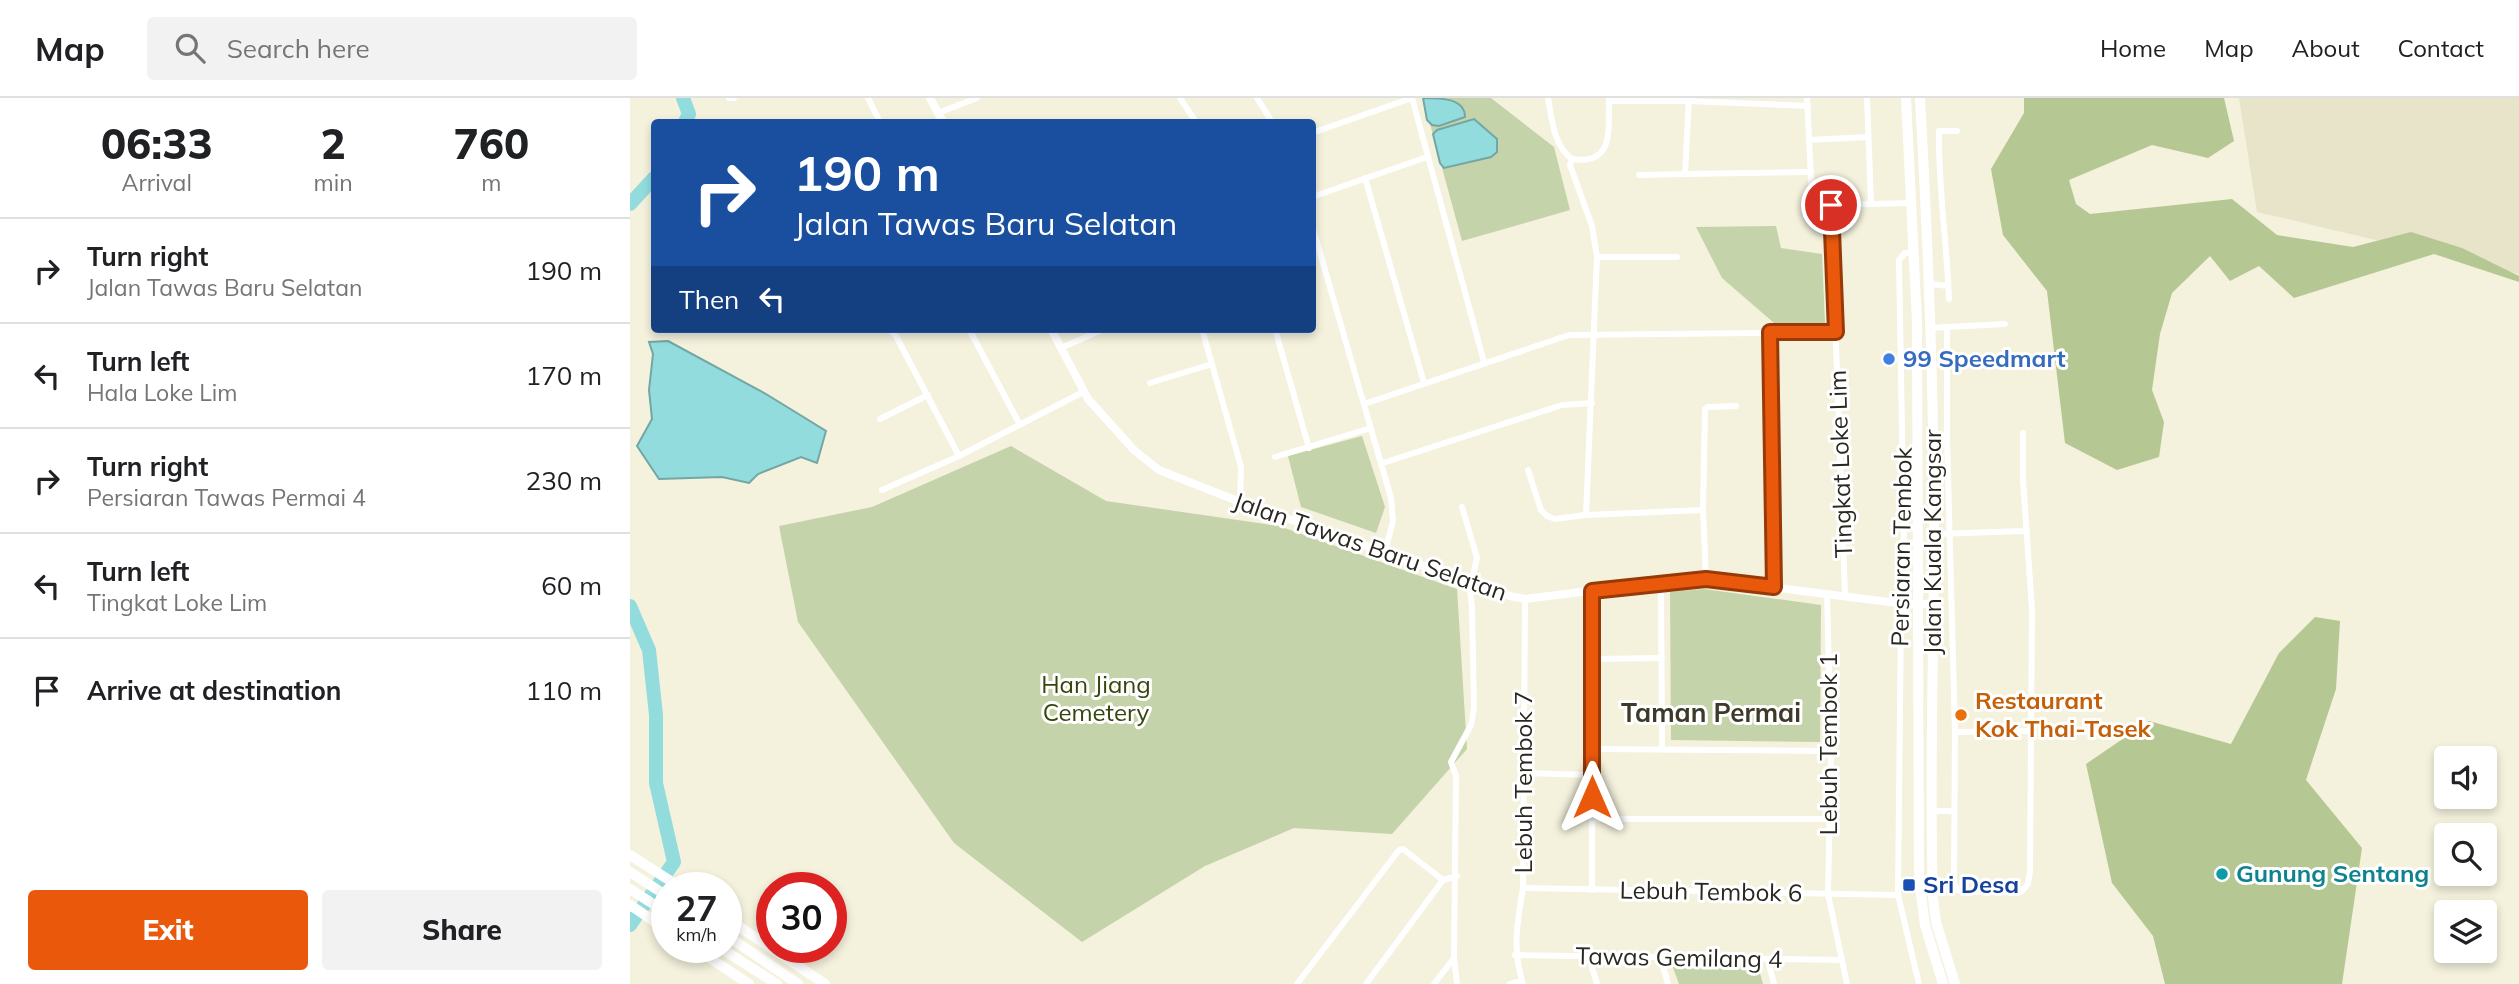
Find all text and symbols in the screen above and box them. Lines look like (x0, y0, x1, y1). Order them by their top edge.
search box (147, 17, 637, 80)
text: Map (35, 28, 105, 69)
icon: search (171, 29, 209, 67)
text: Search here (227, 32, 370, 65)
text: Home (2100, 33, 2166, 63)
text: Map (2204, 33, 2254, 63)
text: About (2292, 33, 2360, 63)
text: Contact (2398, 33, 2484, 63)
text: 06:33 (101, 117, 213, 170)
text: 2 (320, 117, 346, 170)
text: 760 (454, 117, 529, 170)
text: 190 m (794, 142, 940, 203)
icon: right (679, 147, 770, 238)
text: Arrival (122, 168, 192, 197)
text: min (313, 168, 353, 197)
text: m (481, 168, 501, 197)
pin (1801, 175, 1861, 235)
icon: arrive (1812, 186, 1850, 224)
text: Jalan Tawas Baru Selatan (794, 203, 1177, 243)
text: Turn right (87, 240, 208, 273)
icon: right (28, 252, 66, 290)
text: 190 m (526, 254, 602, 287)
text: Jalan Tawas Baru Selatan (87, 273, 362, 302)
icon: left (753, 280, 791, 318)
text: Then (679, 283, 739, 316)
place label: 99 Speedmart (1903, 343, 2066, 373)
text: Turn left (87, 345, 189, 378)
marker: 99 Speedmart (1881, 351, 1897, 367)
icon: left (28, 357, 66, 395)
text: 170 m (526, 359, 602, 392)
street label: Tingkat Loke Lim (1822, 370, 1858, 558)
text: Hala Loke Lim (87, 378, 238, 407)
street label: Jalan Kuala Kangsar (1917, 429, 1947, 655)
street label: Persiaran Tembok (1884, 446, 1918, 647)
text: Turn right (87, 450, 208, 483)
icon: right (28, 462, 66, 500)
text: 230 m (526, 464, 602, 497)
text: Persiaran Tawas Permai 4 (87, 483, 366, 512)
street label: Jalan Tawas Baru Selatan (1230, 485, 1511, 607)
text: Turn left (87, 555, 189, 588)
icon: left (28, 567, 66, 605)
text: 60 m (541, 569, 602, 602)
text: Tingkat Loke Lim (87, 588, 267, 617)
street label: Lebuh Tembok 1 (1813, 653, 1843, 835)
park label: Han Jiang Cemetery (1041, 669, 1151, 727)
icon: arrive (28, 672, 66, 710)
text: Arrive at destination (87, 674, 342, 707)
text: 110 m (526, 674, 602, 707)
place label: Restaurant Kok Thai-Tasek (1975, 685, 2152, 743)
street label: Lebuh Tembok 7 (1508, 691, 1538, 873)
district label: Taman Permai (1621, 696, 1801, 729)
marker: Restaurant Kok Thai-Tasek (1953, 707, 1969, 723)
map controls (2434, 746, 2497, 963)
button: sound (2434, 746, 2497, 809)
position arrow (1555, 760, 1629, 834)
button: search (2434, 823, 2497, 886)
place label: Gunung Sentang (2236, 858, 2429, 888)
marker: Gunung Sentang (2214, 866, 2230, 882)
place label: Sri Desa (1923, 869, 2019, 899)
speed limit sign: 30 (756, 872, 847, 963)
street label: Lebuh Tembok 6 (1620, 874, 1803, 908)
marker: Sri Desa (1901, 877, 1917, 893)
text: 27 (675, 886, 718, 930)
button: Exit (28, 890, 308, 970)
button: Share (322, 890, 602, 970)
button: layers (2434, 900, 2497, 963)
text: km/h (676, 923, 717, 946)
street label: Tawas Gemilang 4 (1575, 940, 1783, 974)

